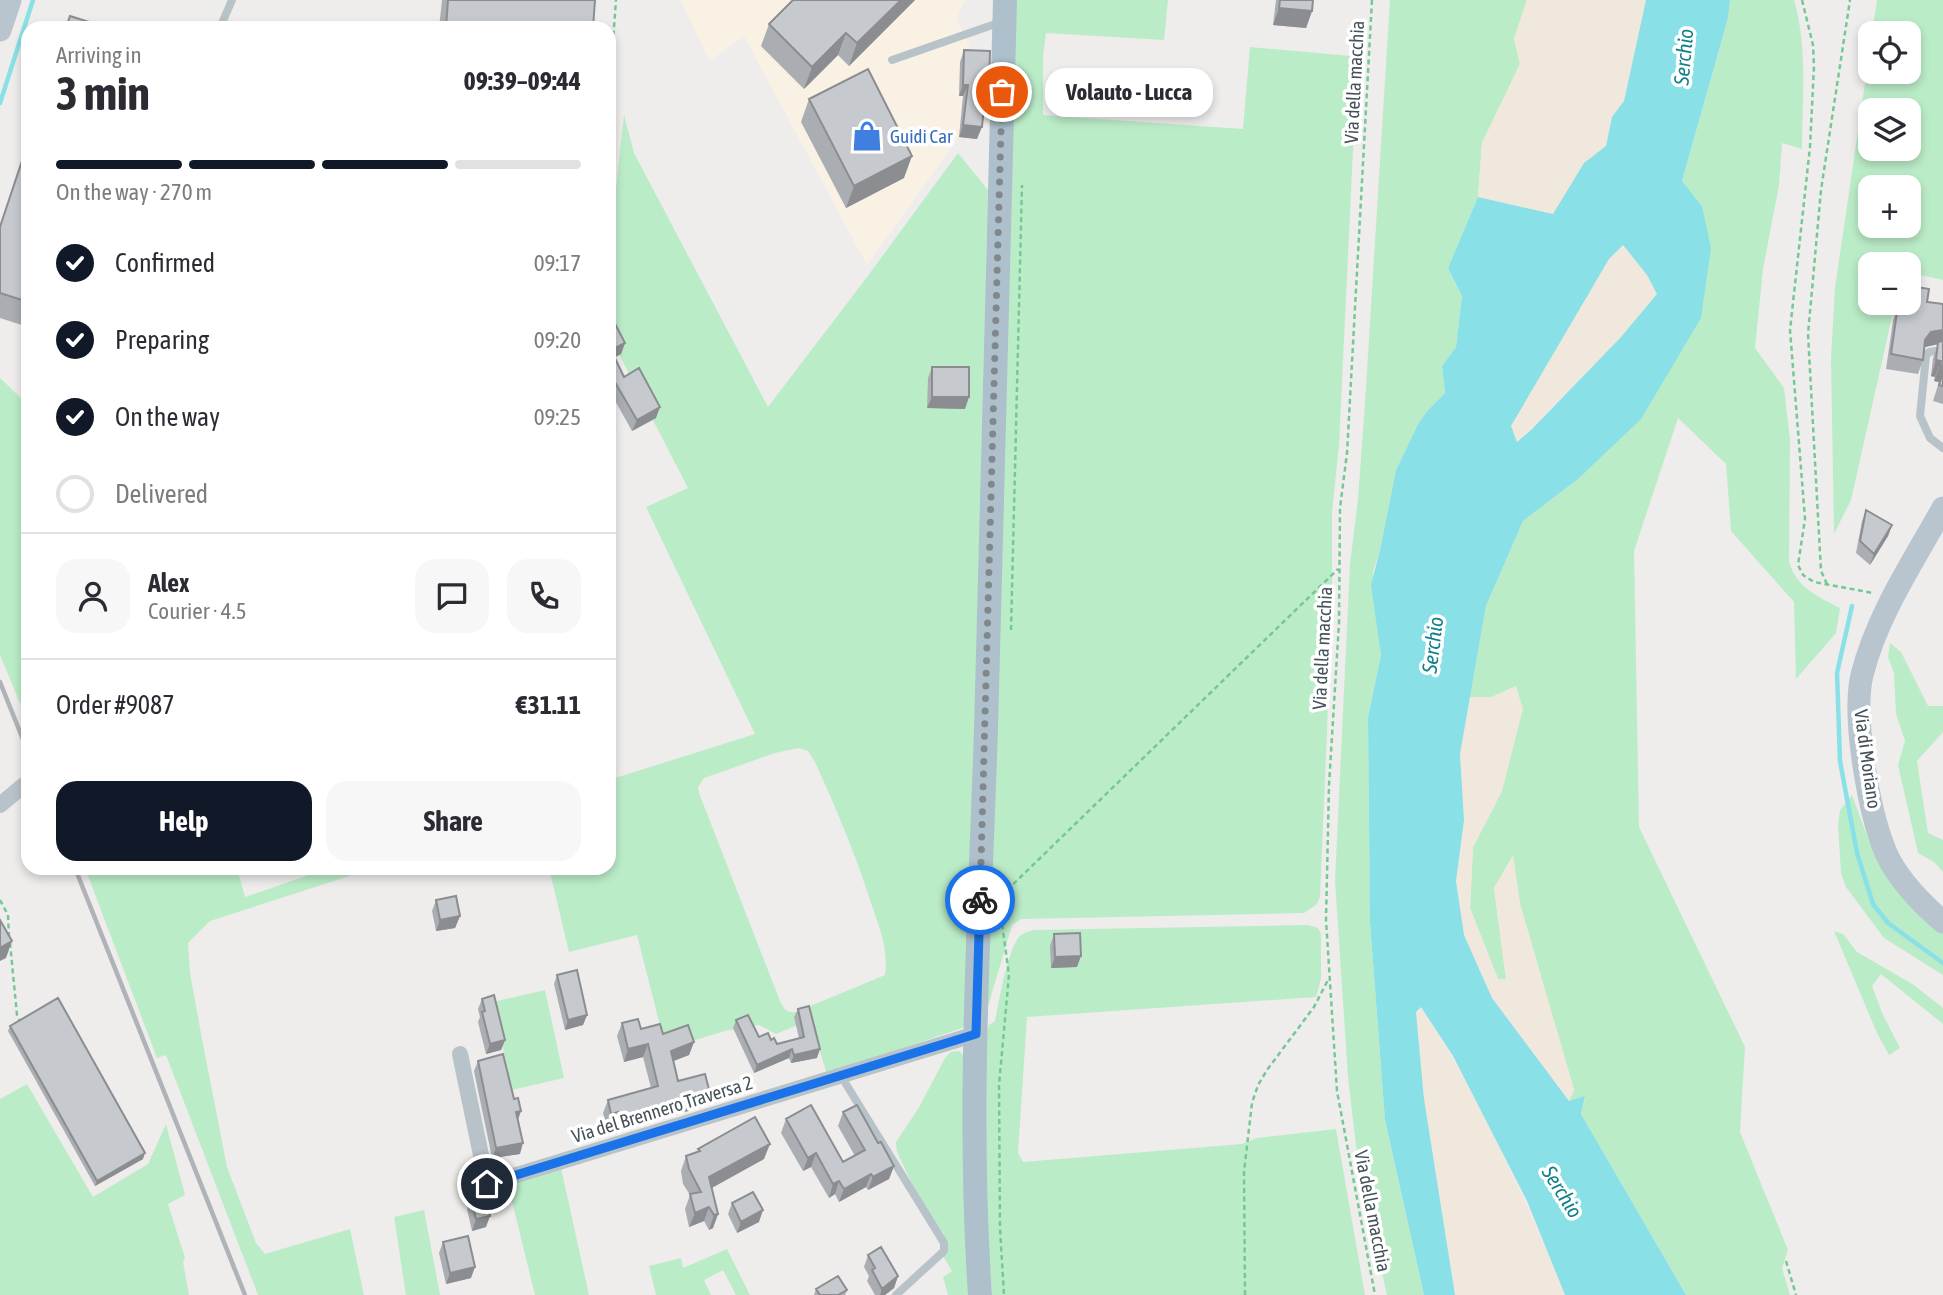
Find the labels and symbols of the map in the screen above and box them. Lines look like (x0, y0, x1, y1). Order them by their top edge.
street label: Via della macchia (1340, 20, 1368, 144)
water label: Serchio (1668, 28, 1697, 87)
pin (972, 62, 1032, 122)
callout: Volauto - Lucca (1044, 68, 1212, 116)
shop icon: Guidi Car (850, 119, 884, 153)
place label: Guidi Car (890, 125, 953, 147)
street label: Via della macchia (1308, 586, 1336, 710)
water label: Serchio (1417, 615, 1447, 675)
street label: Via di Moriano (1850, 708, 1886, 810)
courier (945, 865, 1015, 935)
street label: Via del Brennero Traversa 2 (569, 1071, 755, 1147)
street label: Via della macchia (1350, 1148, 1396, 1274)
pin (457, 1154, 517, 1214)
water label: Serchio (1537, 1160, 1588, 1222)

